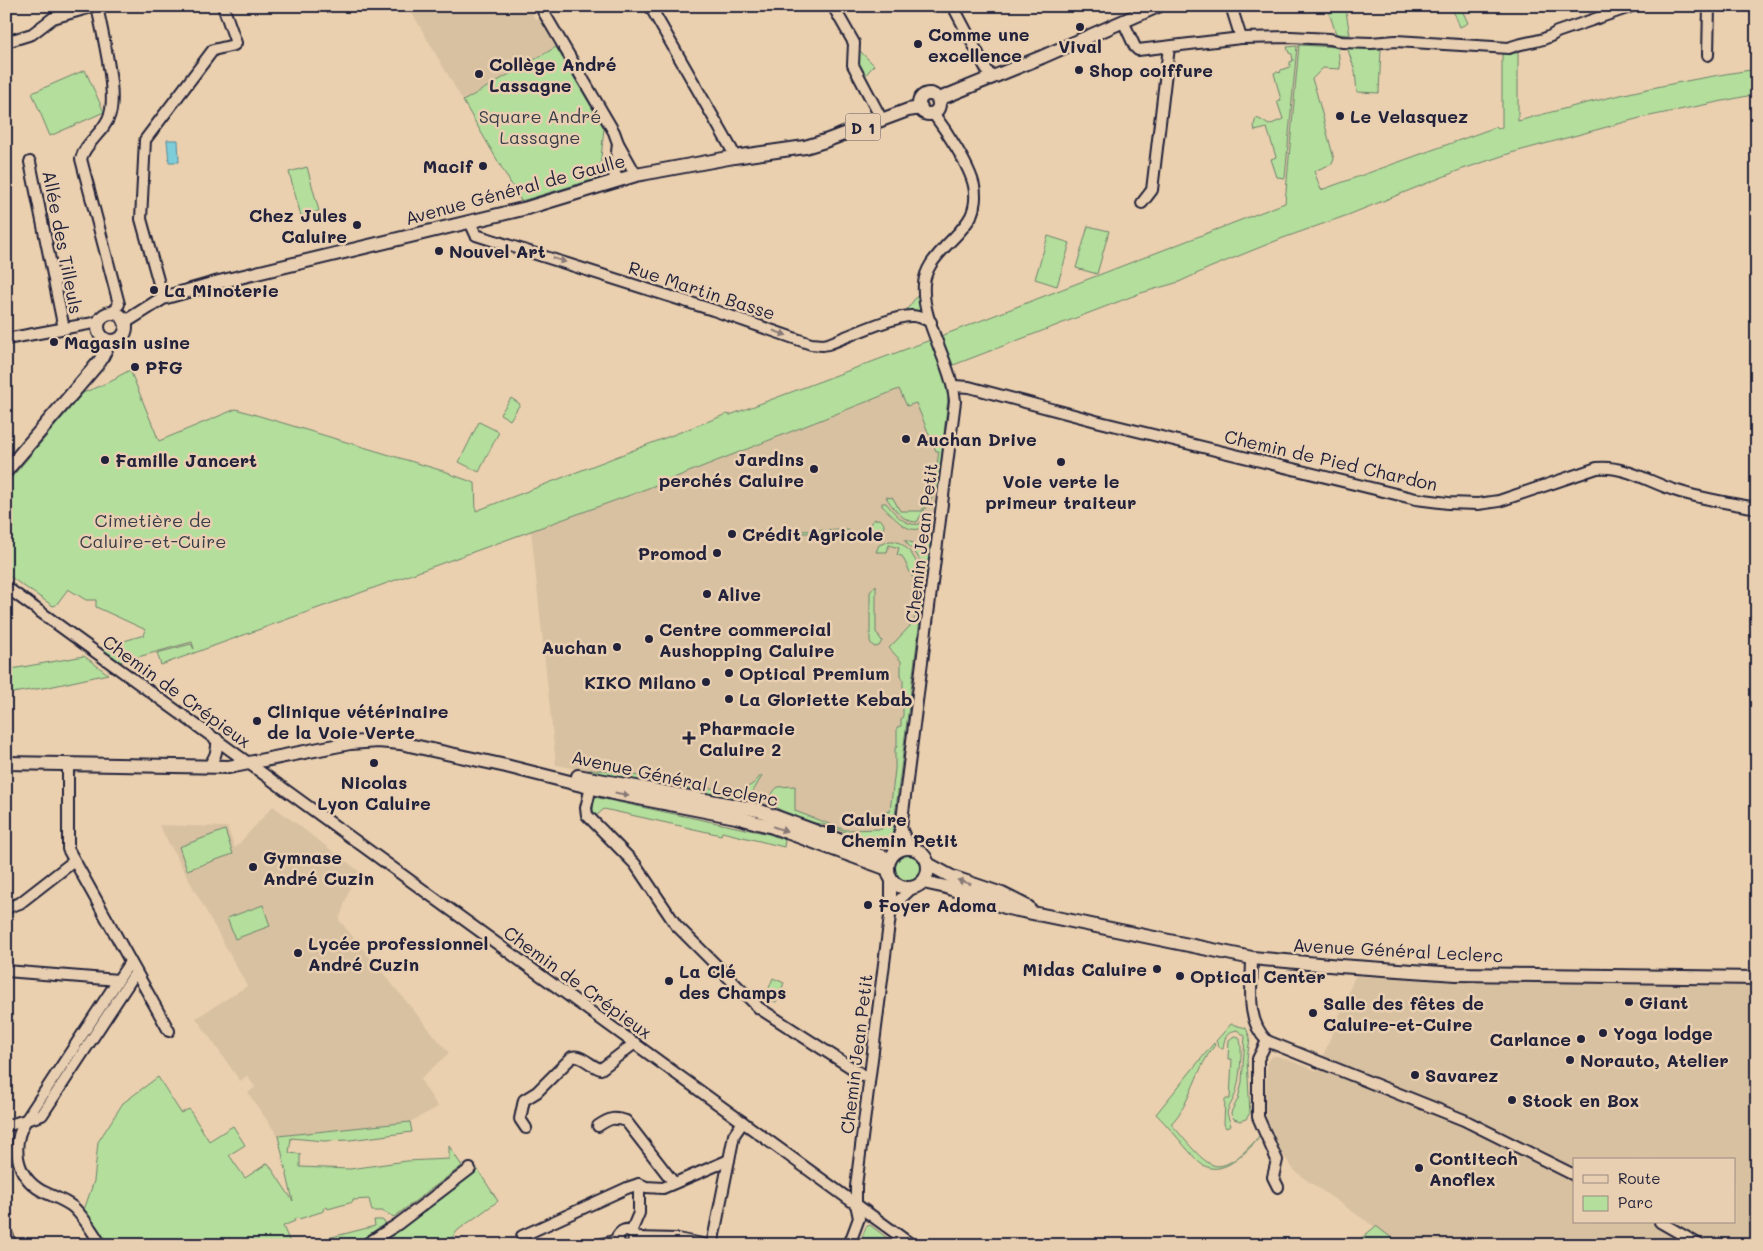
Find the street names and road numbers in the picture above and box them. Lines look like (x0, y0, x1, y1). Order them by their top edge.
road number: D 1 (846, 114, 880, 140)
street label: Avenue Général de Gaulle (402, 148, 628, 230)
street label: Allée des Tilleuls (37, 168, 89, 316)
street label: Rue Martin Basse (625, 255, 779, 325)
street label: Chemin de Pied Chardon (1222, 424, 1440, 496)
street label: Chemin Jean Petit (899, 462, 943, 624)
street label: Chemin de Crépieux (98, 629, 256, 753)
street label: Avenue Général Leclerc (569, 744, 781, 812)
street label: Chemin de Crépieux (499, 920, 657, 1044)
street label: Avenue Général Leclerc (1292, 933, 1504, 967)
street label: Chemin Jean Petit (834, 973, 878, 1135)

